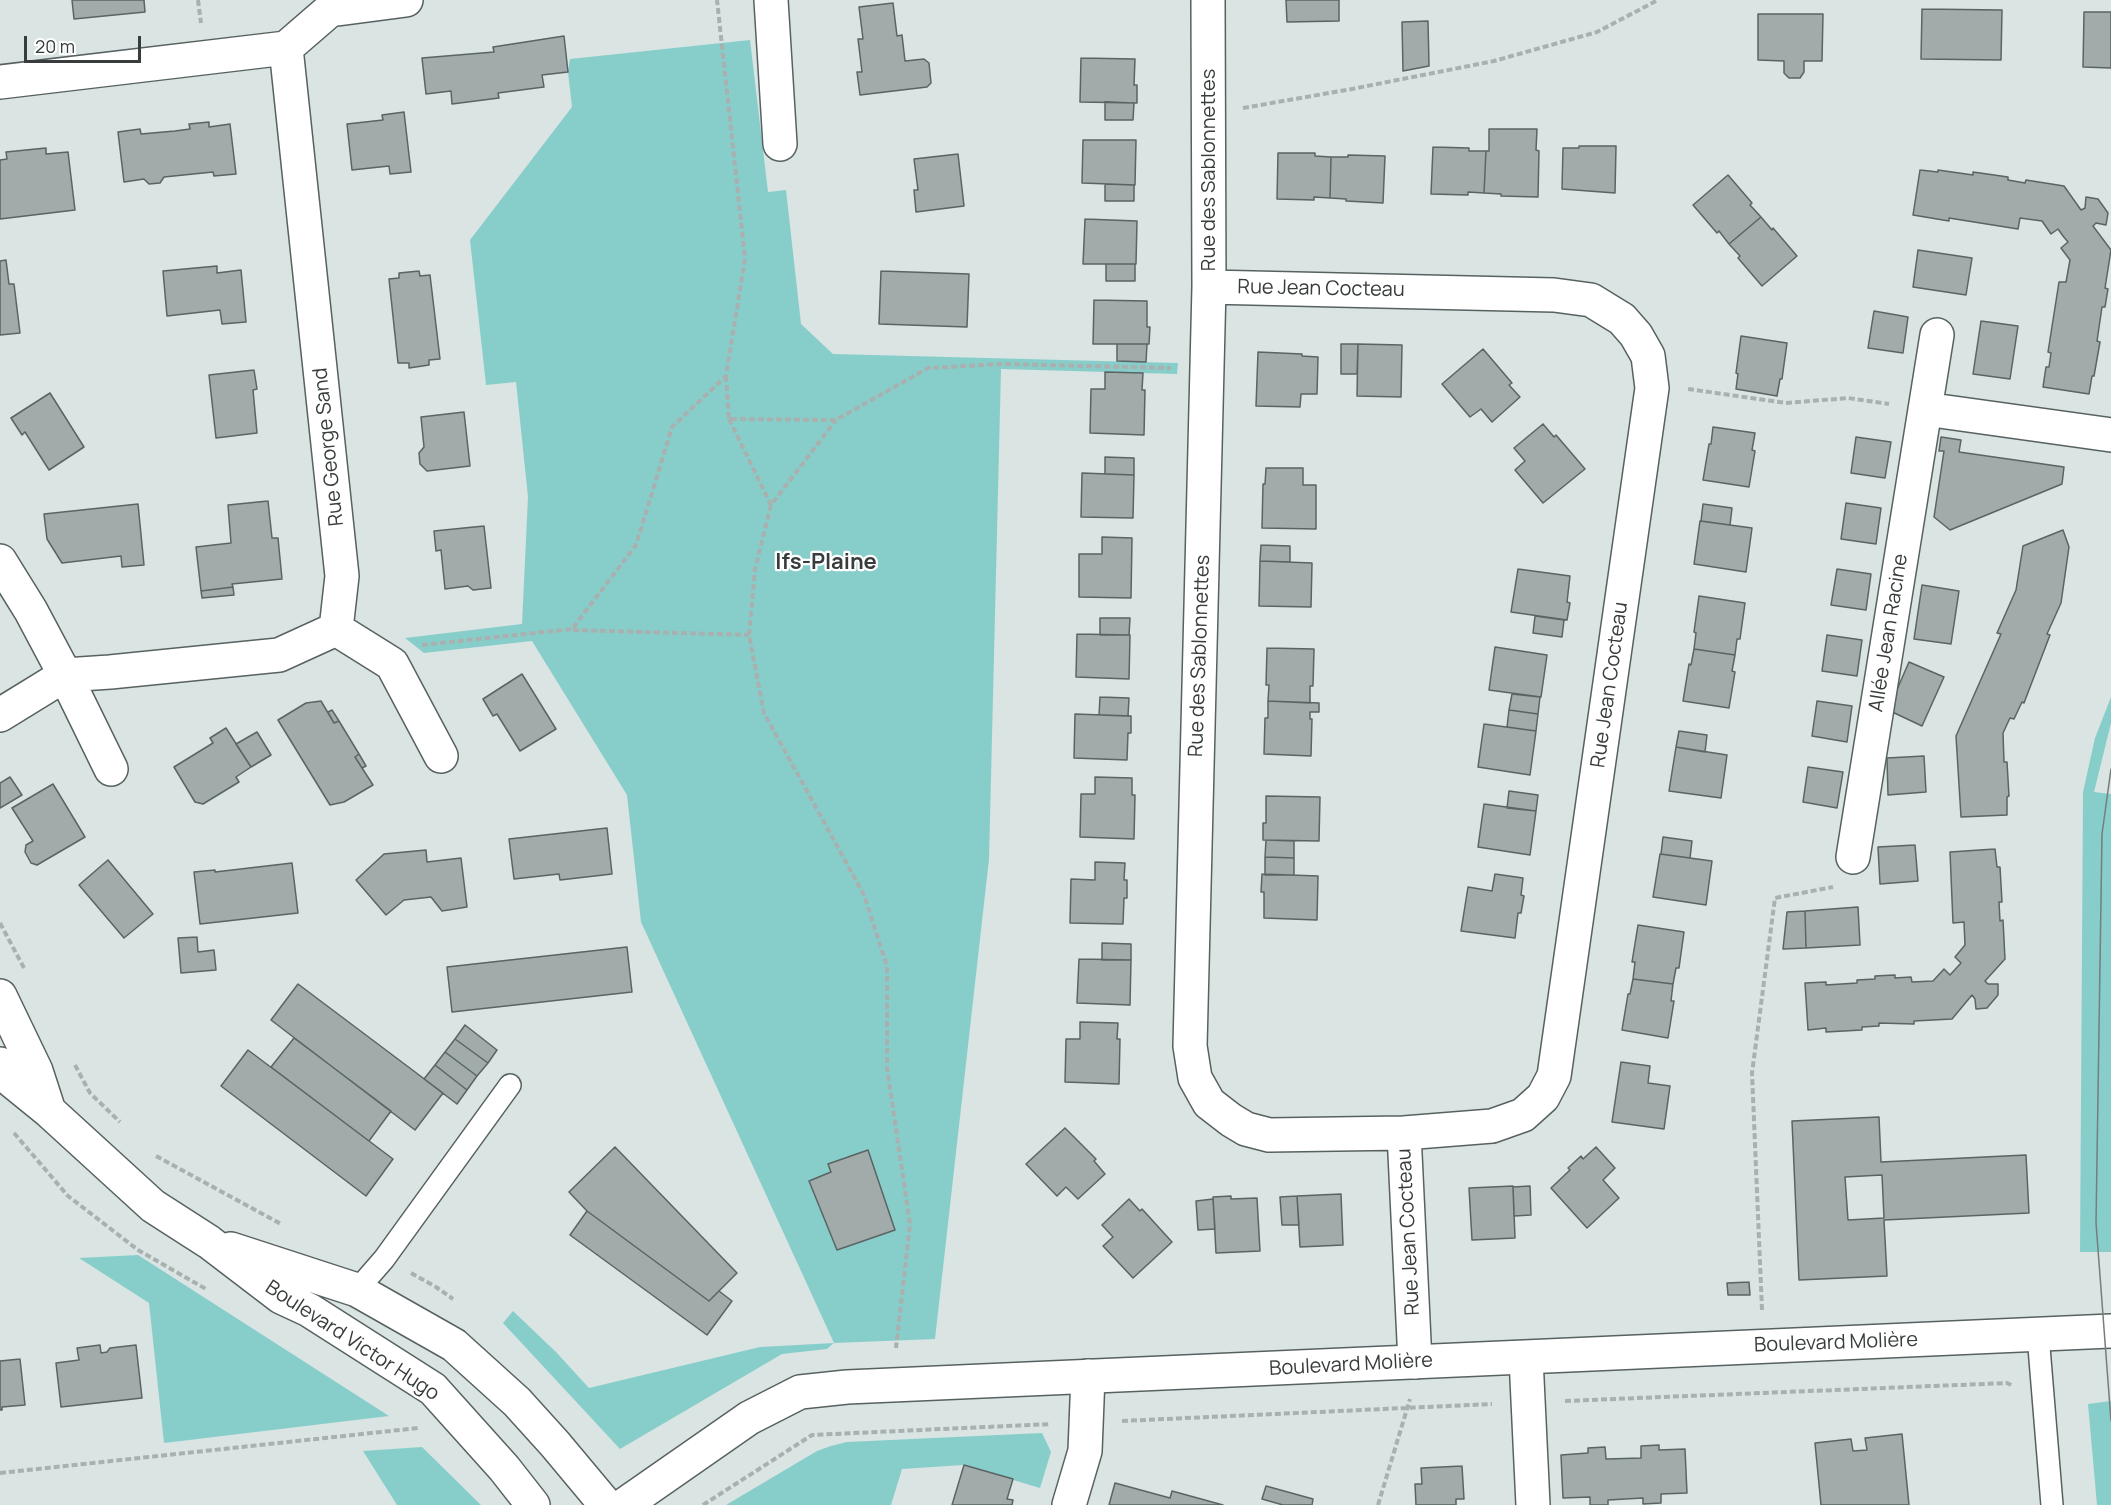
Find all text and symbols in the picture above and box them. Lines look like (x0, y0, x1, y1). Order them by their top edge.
scale bar (27, 24, 144, 62)
text: 20 m (35, 34, 75, 58)
street label: Rue des Sablonnettes (1197, 69, 1221, 271)
street label: Rue Jean Cocteau (1237, 276, 1405, 302)
street label: Rue George Sand (309, 367, 349, 527)
district label: Ifs-Plaine (775, 550, 877, 576)
street label: Allée Jean Racine (1865, 552, 1913, 714)
street label: Rue des Sablonnettes (1184, 554, 1216, 758)
street label: Rue Jean Cocteau (1586, 601, 1634, 769)
street label: Rue Jean Cocteau (1393, 1148, 1425, 1316)
street label: Boulevard Victor Hugo (260, 1276, 444, 1406)
street label: Boulevard Molière (1754, 1328, 1918, 1358)
street label: Boulevard Molière (1269, 1349, 1433, 1381)

